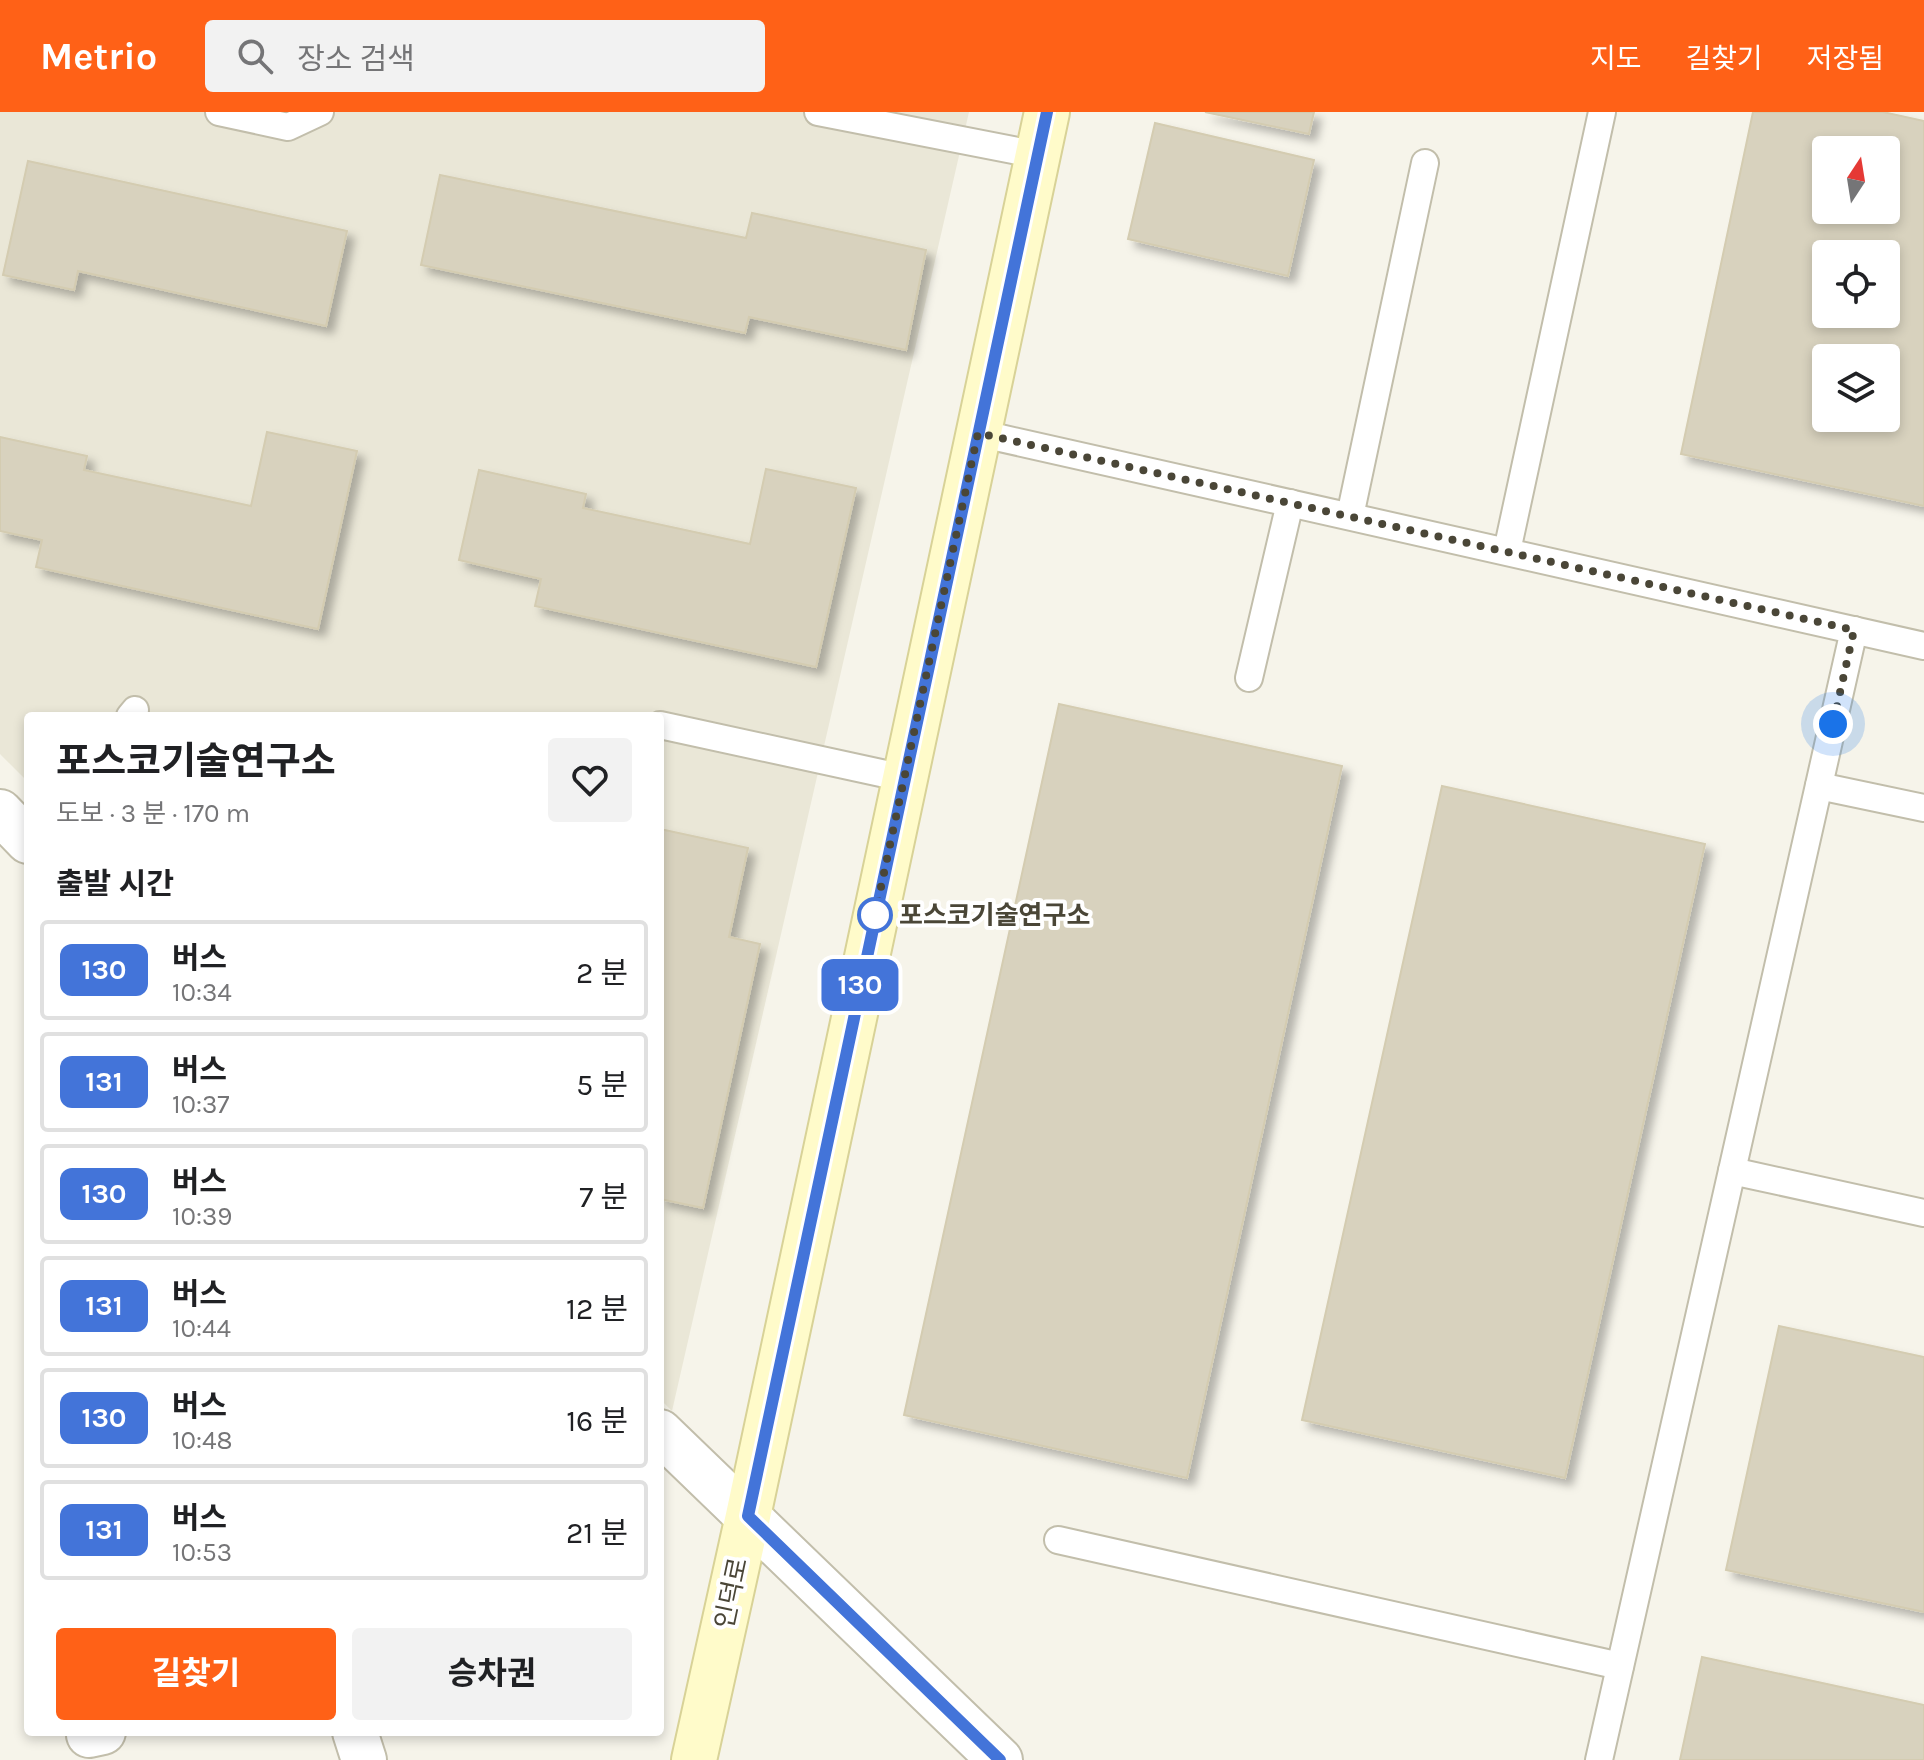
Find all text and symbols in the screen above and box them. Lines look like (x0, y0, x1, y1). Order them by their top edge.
search box (205, 20, 765, 92)
text: Metrio (40, 34, 157, 79)
icon: search (233, 34, 277, 78)
text: 장소 검색 (297, 41, 415, 77)
text: 지도 (1590, 42, 1641, 75)
text: 길찾기 (1685, 42, 1763, 75)
text: 저장됨 (1807, 42, 1884, 75)
north arrow (1812, 136, 1900, 224)
map controls (1812, 136, 1900, 432)
button: locate (1812, 240, 1900, 328)
button: layers (1812, 344, 1900, 432)
your location (1813, 704, 1853, 744)
button: heart (548, 738, 632, 822)
text: 포스코기술연구소 (56, 739, 336, 784)
text: 도보 · 3 분 · 170 m (56, 798, 250, 829)
text: 출발 시간 (56, 866, 174, 902)
marker: 포스코기술연구소 (858, 898, 892, 932)
place label: 포스코기술연구소 (899, 900, 1090, 931)
text: 버스 (172, 940, 227, 976)
text: 130 (81, 953, 127, 986)
text: 2 분 (576, 955, 628, 991)
line badge: 130 (814, 959, 906, 1011)
text: 130 (837, 968, 883, 1001)
text: 10:34 (172, 977, 232, 1008)
text: 버스 (172, 1052, 227, 1088)
text: 131 (85, 1065, 123, 1098)
text: 5 분 (576, 1067, 628, 1103)
text: 10:37 (172, 1089, 230, 1120)
text: 버스 (172, 1164, 227, 1200)
text: 130 (81, 1177, 127, 1210)
text: 7 분 (579, 1179, 628, 1215)
text: 10:39 (172, 1201, 232, 1232)
text: 버스 (172, 1276, 227, 1312)
text: 131 (85, 1289, 123, 1322)
text: 12 분 (566, 1291, 628, 1327)
text: 10:44 (172, 1313, 231, 1344)
text: 버스 (172, 1388, 227, 1424)
text: 130 (81, 1401, 127, 1434)
text: 16 분 (566, 1403, 628, 1439)
text: 10:48 (172, 1425, 233, 1456)
text: 버스 (172, 1500, 227, 1536)
text: 131 (85, 1513, 123, 1546)
text: 21 분 (566, 1515, 628, 1551)
text: 10:53 (172, 1537, 232, 1568)
street label: 인덕로 (709, 1555, 754, 1631)
button: 길찾기 (56, 1628, 336, 1720)
button: 승차권 (352, 1628, 632, 1720)

